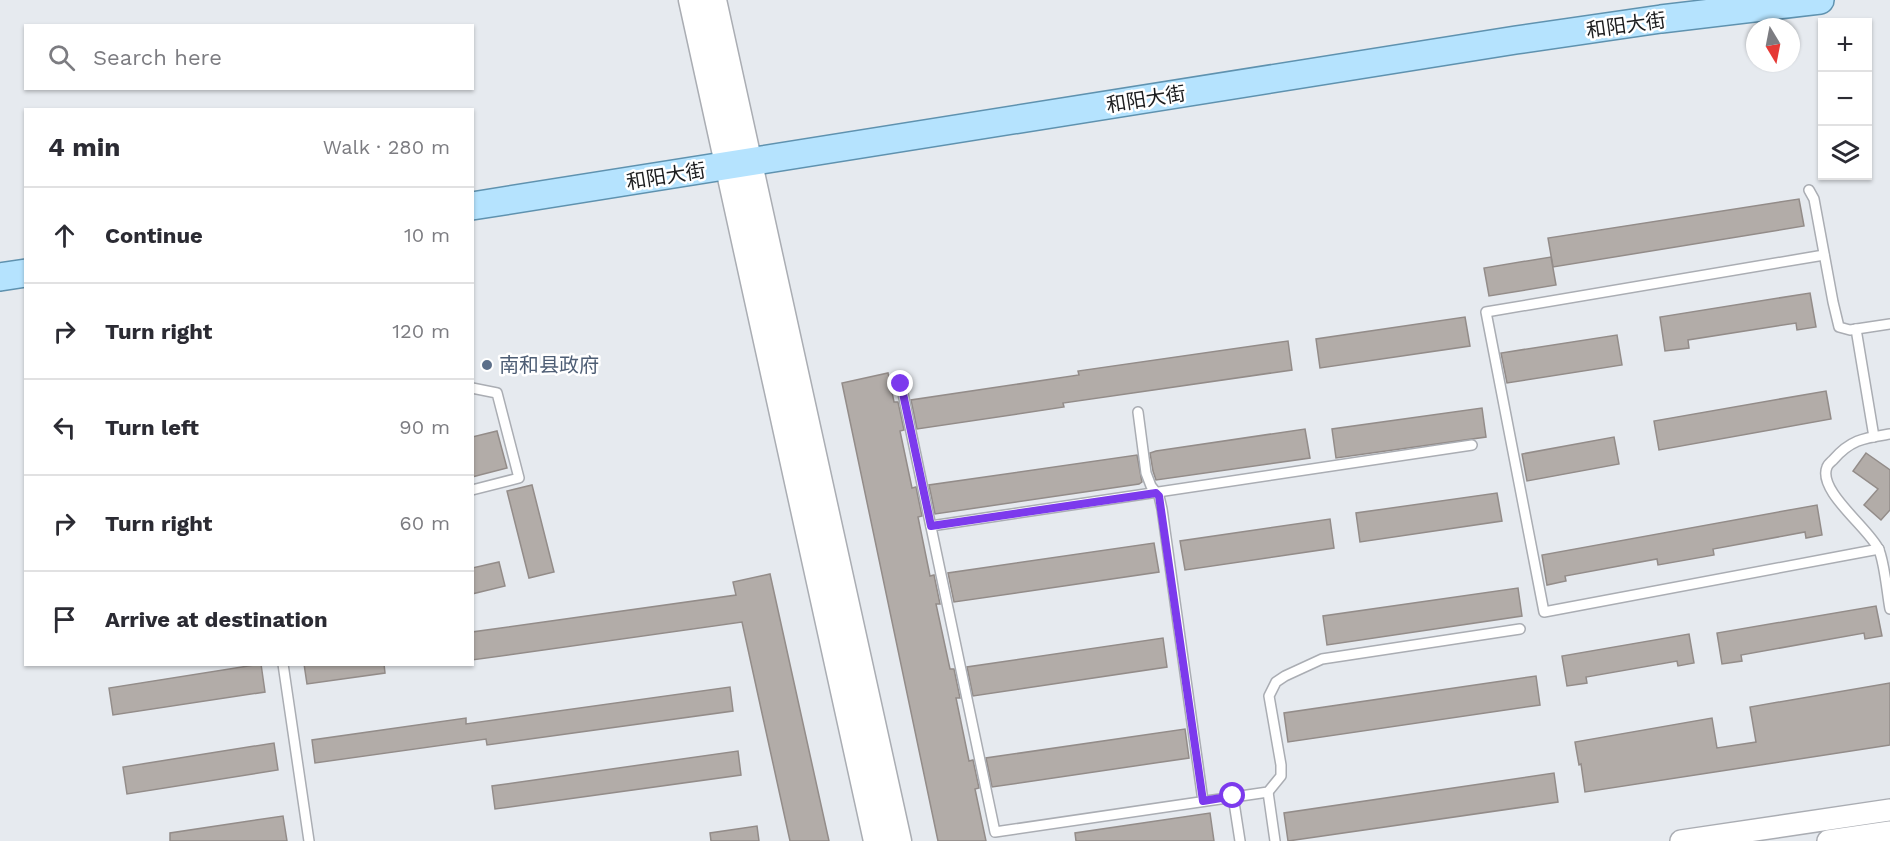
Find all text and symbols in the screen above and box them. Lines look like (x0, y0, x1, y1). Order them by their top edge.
street label: 和阳大街 (1585, 8, 1667, 42)
north arrow (1746, 18, 1800, 72)
map controls (1818, 18, 1872, 180)
button: + (1818, 18, 1872, 72)
search box (24, 24, 474, 90)
icon: search (45, 41, 78, 74)
text: Search here (93, 45, 222, 70)
button: − (1818, 72, 1872, 126)
street label: 和阳大街 (1105, 81, 1187, 117)
button: layers (1818, 126, 1872, 180)
text: 4 min (48, 132, 120, 162)
text: Walk · 280 m (323, 135, 450, 159)
street label: 和阳大街 (625, 158, 707, 194)
icon: ahead (48, 219, 81, 252)
text: Continue (105, 223, 203, 248)
text: 10 m (404, 223, 450, 247)
icon: right (48, 315, 81, 348)
text: Turn right (105, 319, 212, 344)
text: 120 m (392, 319, 450, 343)
place label: 南和县政府 (499, 353, 599, 377)
marker: 南和县政府 (480, 358, 494, 372)
route end (887, 370, 913, 396)
icon: left (48, 411, 81, 444)
text: Turn left (105, 415, 199, 440)
text: 90 m (399, 415, 450, 439)
icon: right (48, 507, 81, 540)
text: Turn right (105, 511, 212, 536)
text: 60 m (400, 511, 450, 535)
icon: arrive (48, 603, 81, 636)
text: Arrive at destination (105, 607, 328, 632)
route start (1219, 782, 1245, 808)

